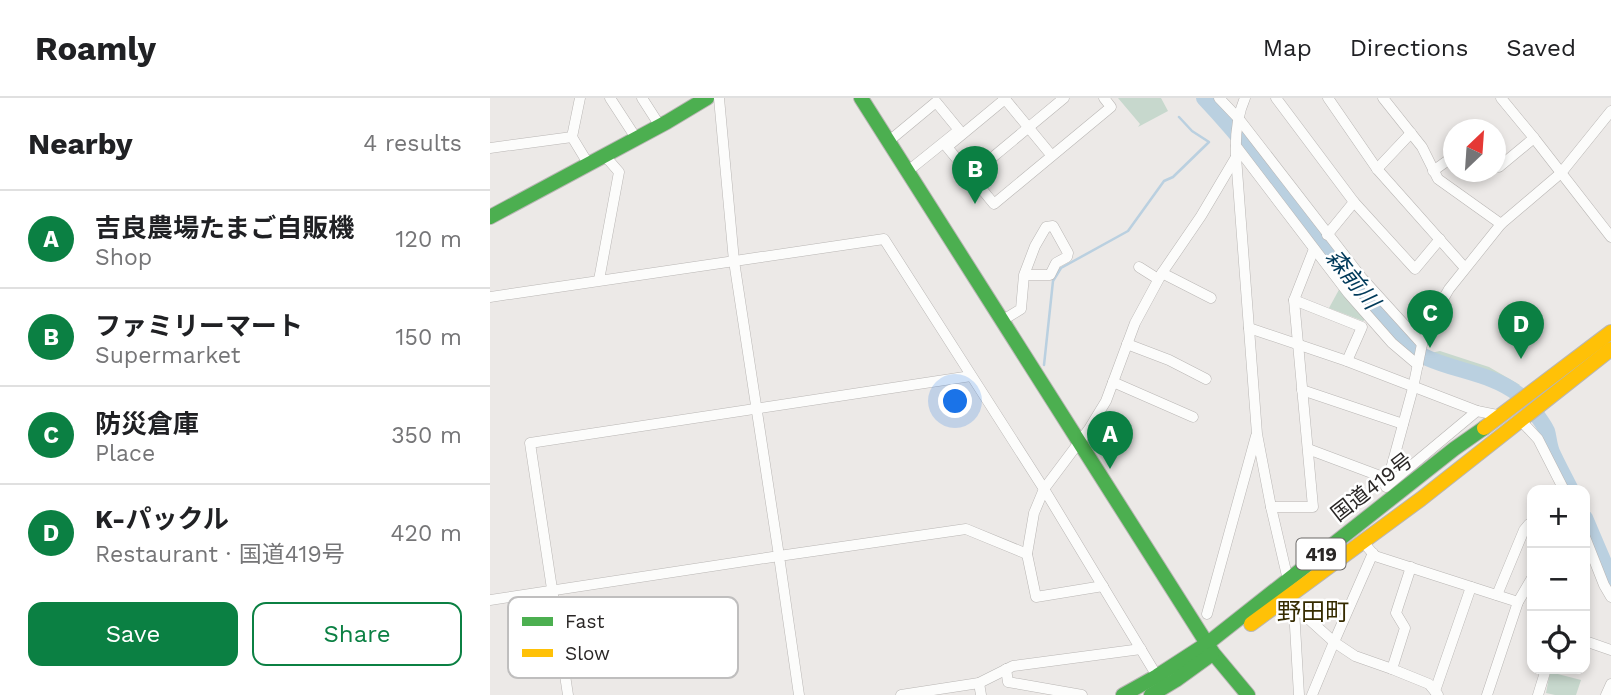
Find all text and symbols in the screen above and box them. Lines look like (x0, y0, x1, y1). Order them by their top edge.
text: Roamly (35, 29, 156, 68)
text: Map (1263, 34, 1312, 62)
text: Directions (1350, 34, 1468, 62)
text: Saved (1506, 34, 1576, 62)
north arrow (1443, 119, 1506, 182)
text: Nearby (28, 126, 133, 161)
text: 4 results (363, 130, 462, 157)
pin: B (952, 146, 998, 204)
text: 吉良農場たまご自販機 (95, 213, 354, 243)
text: A (43, 226, 59, 253)
text: 120 m (396, 226, 462, 253)
text: Shop (95, 244, 152, 271)
water label: 森前川 (1320, 244, 1387, 317)
pin: C (1407, 290, 1453, 348)
pin: D (1498, 301, 1544, 359)
text: ファミリーマート (95, 311, 303, 341)
text: B (43, 324, 59, 351)
text: 150 m (396, 324, 462, 351)
text: Supermarket (95, 342, 240, 369)
your location (938, 384, 972, 418)
text: 防災倉庫 (95, 409, 199, 439)
pin: A (1087, 411, 1133, 469)
text: C (43, 422, 59, 449)
text: 350 m (391, 422, 462, 449)
text: Place (95, 440, 155, 467)
street label: 国道419号 (1326, 447, 1417, 526)
map controls (1527, 485, 1590, 674)
button: + (1527, 485, 1590, 548)
text: K-パックル (95, 504, 229, 534)
text: D (43, 520, 59, 547)
text: 420 m (390, 520, 462, 547)
road number: 419 (1296, 538, 1346, 569)
text: Restaurant · 国道419号 (95, 541, 345, 568)
button: − (1527, 548, 1590, 611)
legend (508, 597, 738, 678)
district label: 野田町 (1277, 598, 1349, 626)
button: Save (28, 602, 238, 666)
button: Share (252, 602, 462, 666)
text: Fast (565, 610, 604, 633)
button: locate (1527, 611, 1590, 674)
text: Slow (565, 642, 610, 665)

